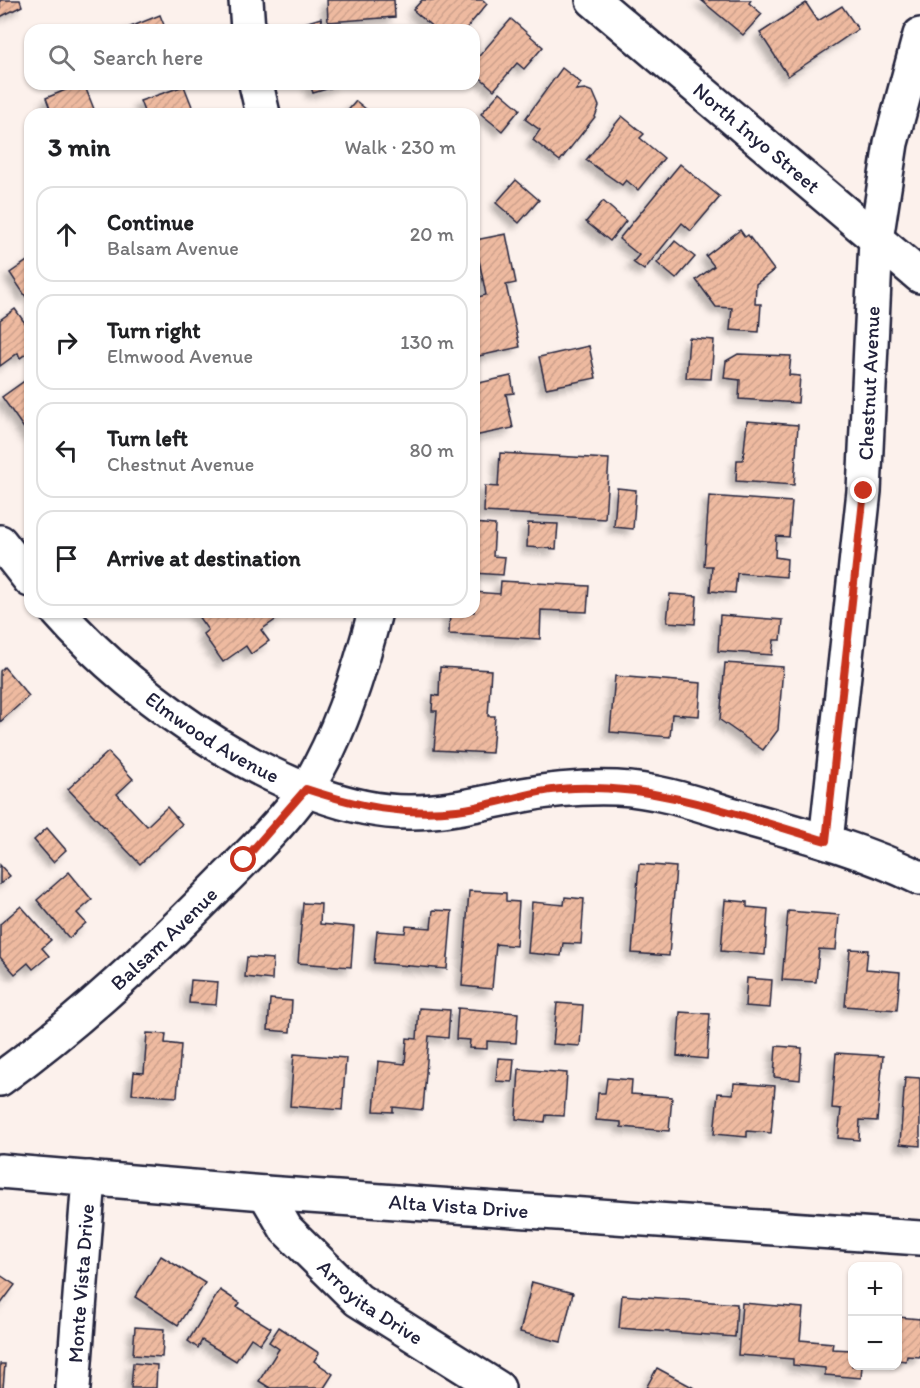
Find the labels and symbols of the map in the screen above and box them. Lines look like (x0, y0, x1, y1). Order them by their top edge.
street label: North Inyo Street (688, 77, 825, 198)
street label: Chestnut Avenue (852, 305, 885, 461)
route end (850, 477, 876, 503)
street label: Elmwood Avenue (141, 686, 283, 788)
route start (230, 846, 256, 872)
street label: Balsam Avenue (105, 881, 222, 995)
street label: Alta Vista Drive (388, 1189, 529, 1223)
street label: Monte Vista Drive (62, 1203, 99, 1364)
street label: Arroyita Drive (313, 1254, 428, 1350)

